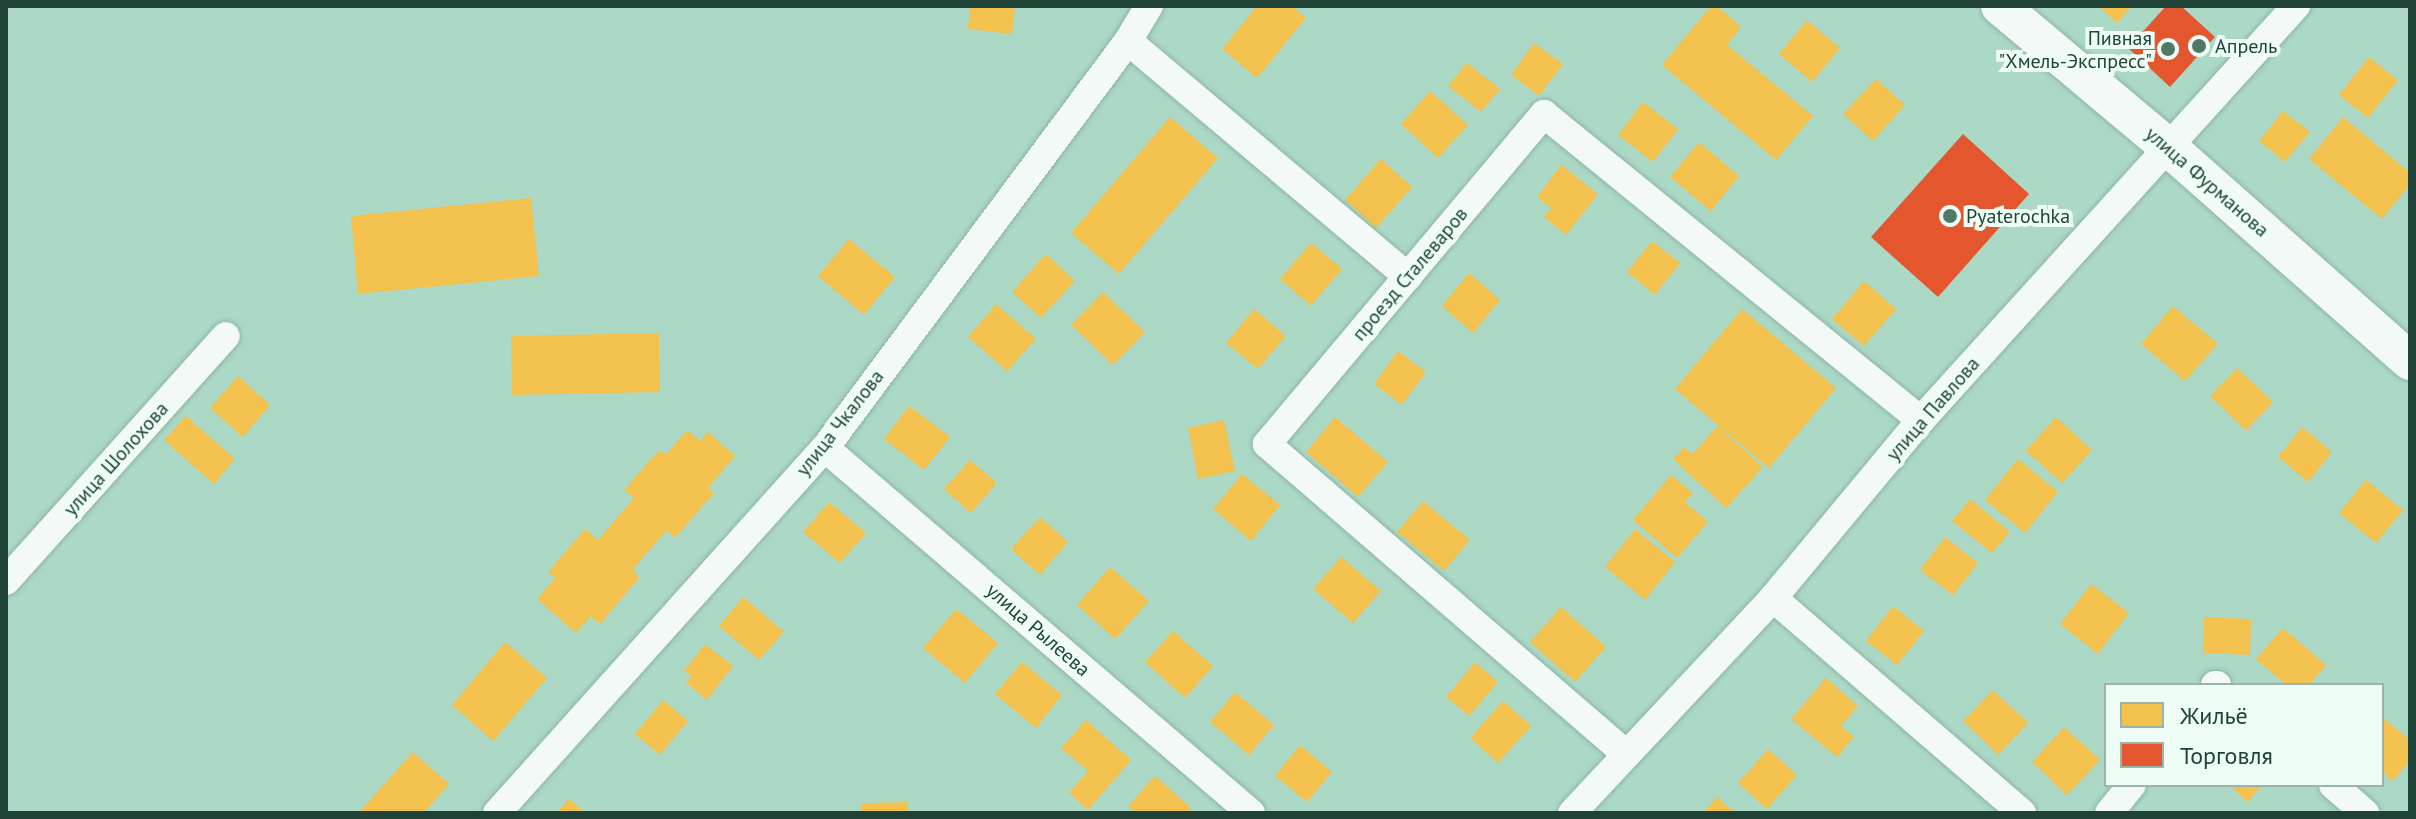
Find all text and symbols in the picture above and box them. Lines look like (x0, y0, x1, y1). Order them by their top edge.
place label: Пивная "Хмель-Экспресс" (1999, 26, 2152, 73)
place label: Апрель (2215, 34, 2277, 58)
marker: Апрель (2190, 37, 2208, 55)
marker: Пивная "Хмель-Экспресс" (2159, 40, 2177, 58)
street label: улица Фурманова (2140, 122, 2274, 242)
street label: проезд Сталеваров (1347, 202, 1473, 346)
place label: Pyaterochka (1966, 204, 2070, 228)
marker: Pyaterochka (1941, 207, 1959, 225)
street label: улица Павлова (1881, 352, 1985, 466)
street label: улица Чкалова (791, 365, 889, 481)
street label: улица Шолохова (59, 397, 173, 521)
street label: улица Рылеева (981, 578, 1095, 682)
legend (2104, 683, 2384, 787)
text: Жильё (2180, 700, 2248, 731)
text: Торговля (2180, 740, 2273, 771)

